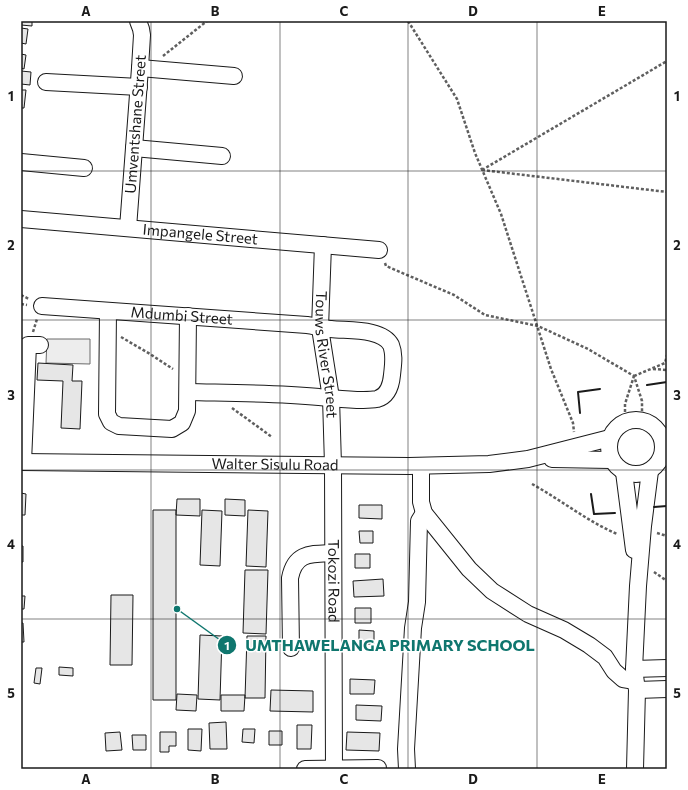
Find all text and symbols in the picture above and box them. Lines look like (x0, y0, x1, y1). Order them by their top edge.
text: A (81, 3, 91, 19)
text: B (211, 3, 220, 19)
text: C (340, 3, 349, 19)
text: D (468, 3, 478, 19)
text: E (598, 3, 606, 19)
street label: Umventshane Street (121, 54, 149, 194)
text: 1 (8, 88, 14, 104)
text: 1 (674, 88, 680, 104)
street label: Impangele Street (142, 220, 259, 247)
text: 2 (7, 237, 15, 253)
text: 2 (673, 237, 681, 253)
street label: Touws River Street (312, 291, 342, 418)
street label: Mdumbi Street (130, 302, 233, 328)
text: 3 (7, 387, 15, 403)
text: 3 (673, 387, 681, 403)
street label: Walter Sisulu Road (211, 454, 339, 473)
text: 4 (7, 536, 15, 552)
text: 4 (673, 536, 681, 552)
street label: Tokozi Road (325, 539, 344, 623)
callout: UMTHAWELANGA PRIMARY SCHOOL (217, 631, 543, 659)
text: UMTHAWELANGA PRIMARY SCHOOL (245, 635, 535, 654)
text: 1 (224, 638, 230, 652)
text: 5 (7, 685, 15, 701)
text: 5 (673, 685, 681, 701)
text: A (81, 771, 91, 787)
text: B (211, 771, 220, 787)
text: C (340, 771, 349, 787)
text: D (468, 771, 478, 787)
text: E (598, 771, 606, 787)

